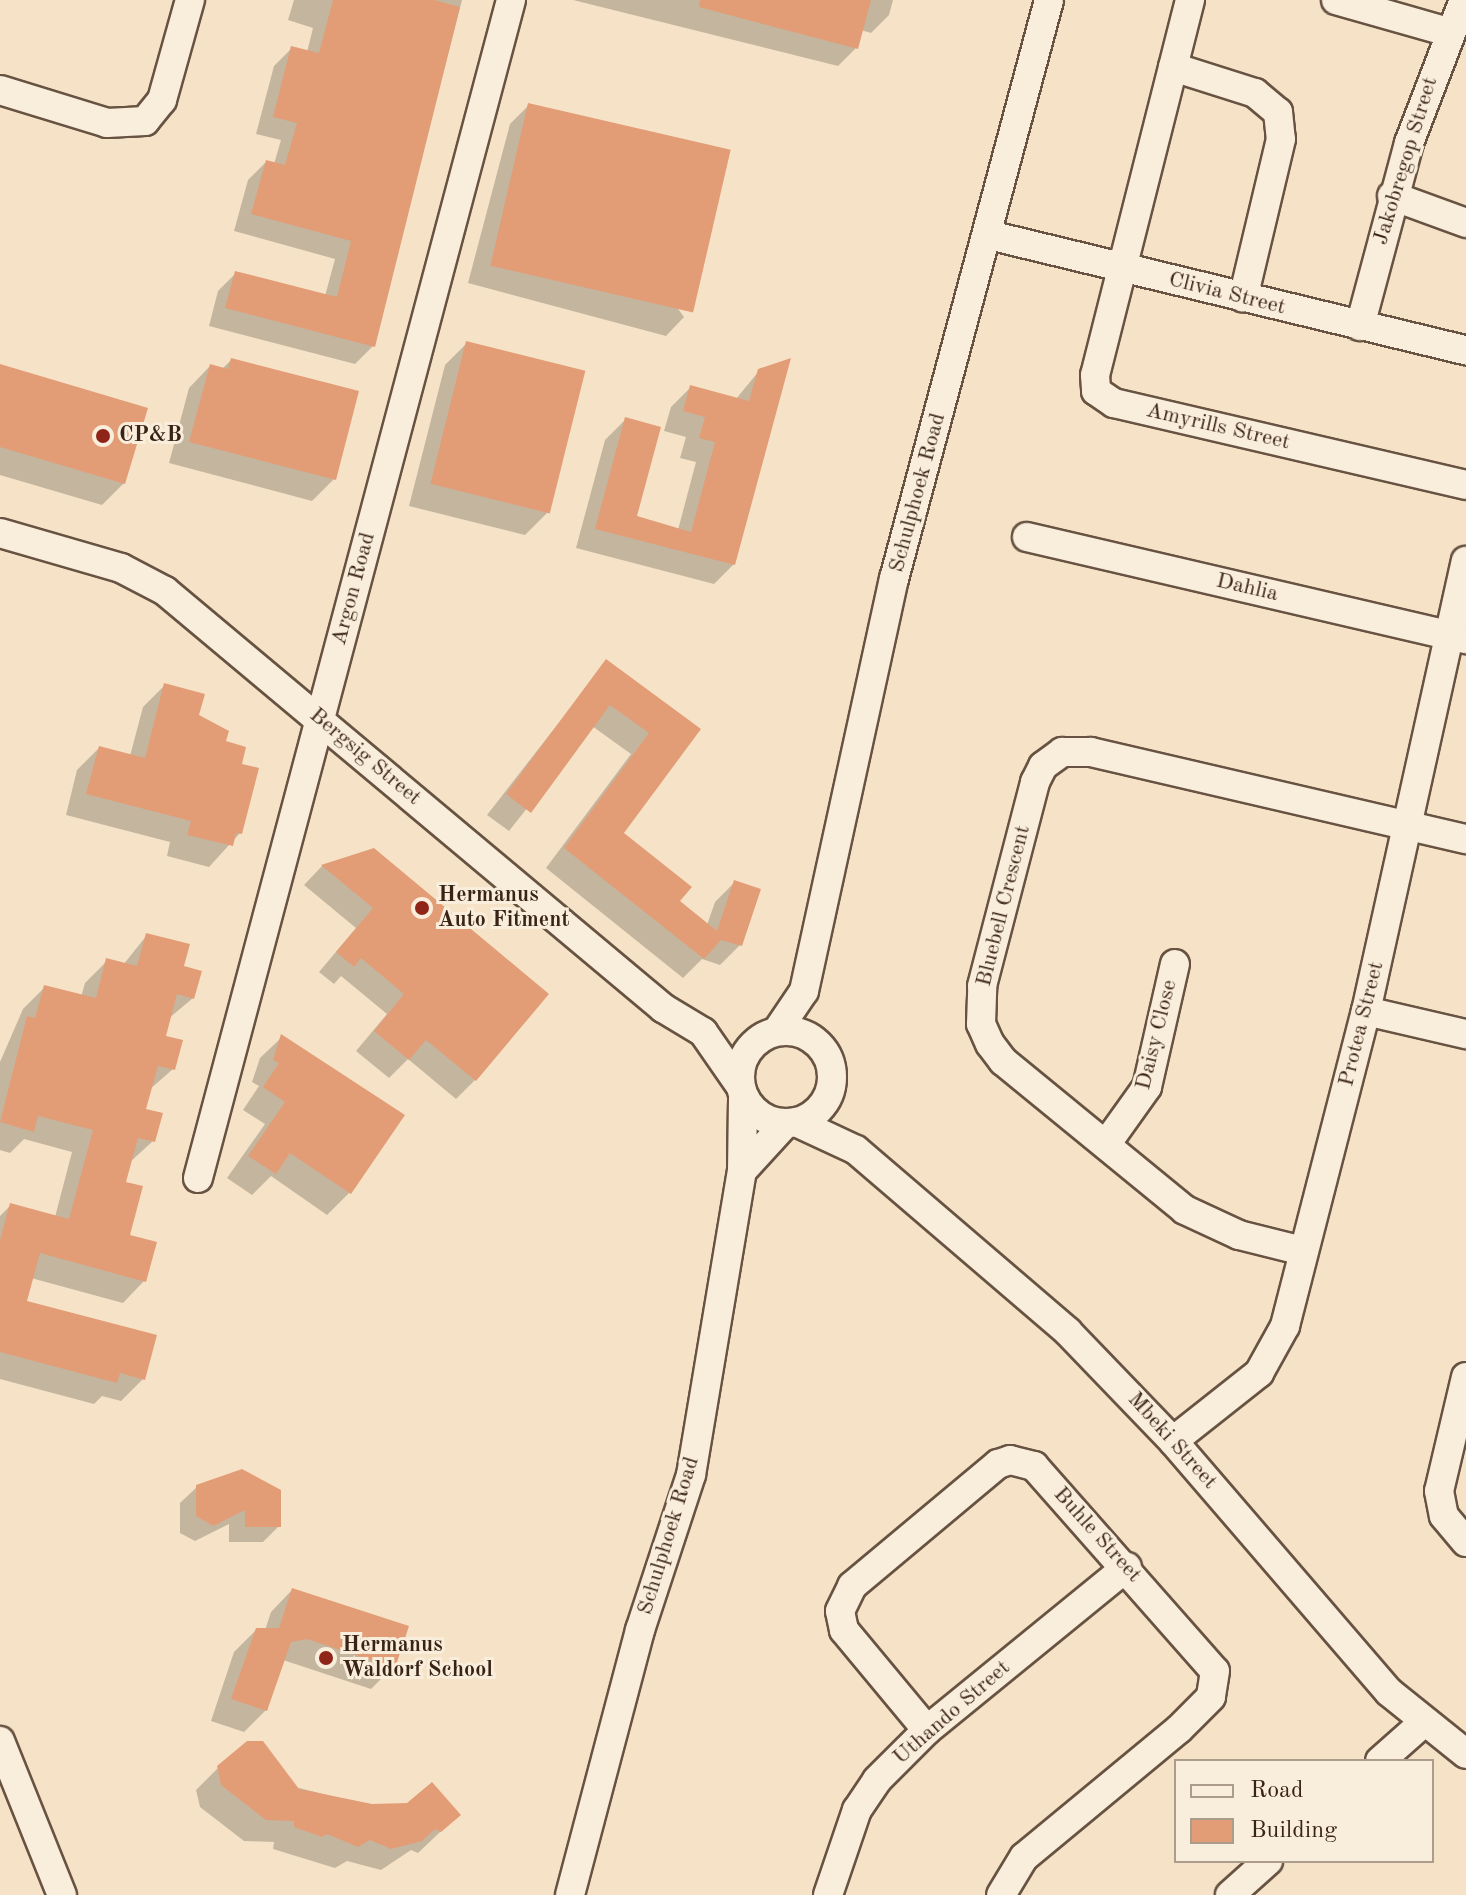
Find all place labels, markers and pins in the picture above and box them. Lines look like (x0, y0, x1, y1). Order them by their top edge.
place label: CP&B (119, 423, 182, 449)
marker: CP&B (94, 427, 112, 445)
place label: Hermanus Auto Fitment (438, 882, 569, 934)
marker: Hermanus Auto Fitment (413, 899, 431, 917)
place label: Hermanus Waldorf School (342, 1632, 493, 1684)
marker: Hermanus Waldorf School (317, 1649, 335, 1667)

